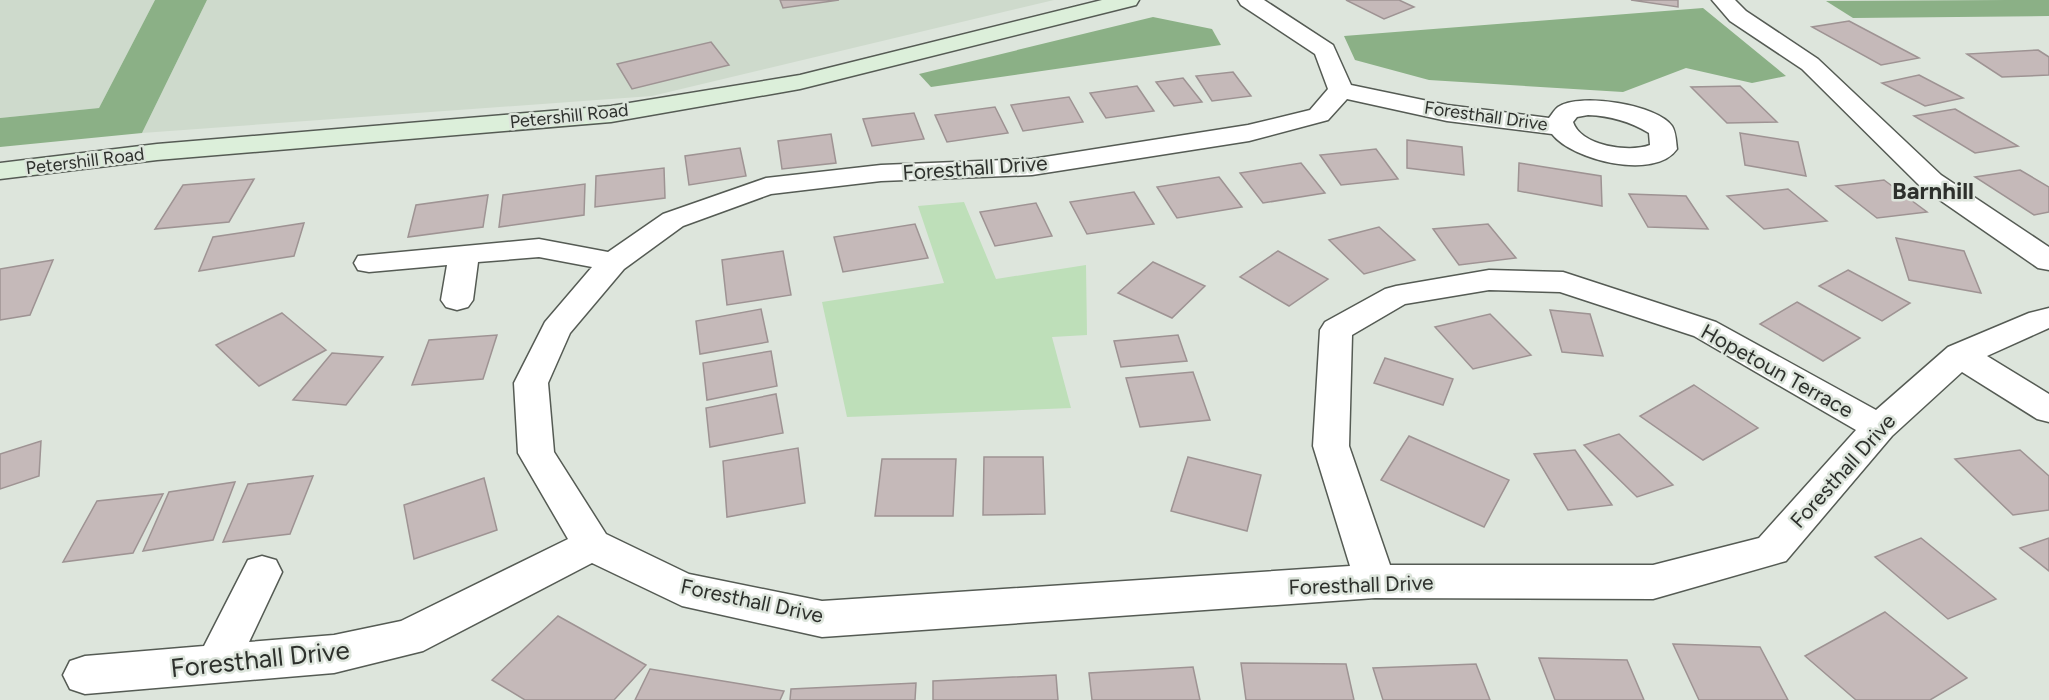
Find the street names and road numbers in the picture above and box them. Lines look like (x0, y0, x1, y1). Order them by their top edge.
street label: Foresthall Drive (1423, 96, 1549, 136)
street label: Petershill Road (509, 99, 629, 133)
street label: Petershill Road (25, 143, 145, 179)
street label: Foresthall Drive (902, 150, 1048, 185)
street label: Hopetoun Terrace (1697, 318, 1858, 423)
street label: Foresthall Drive (1785, 408, 1900, 533)
street label: Foresthall Drive (1288, 569, 1434, 600)
street label: Foresthall Drive (679, 573, 826, 628)
street label: Foresthall Drive (169, 634, 351, 684)

